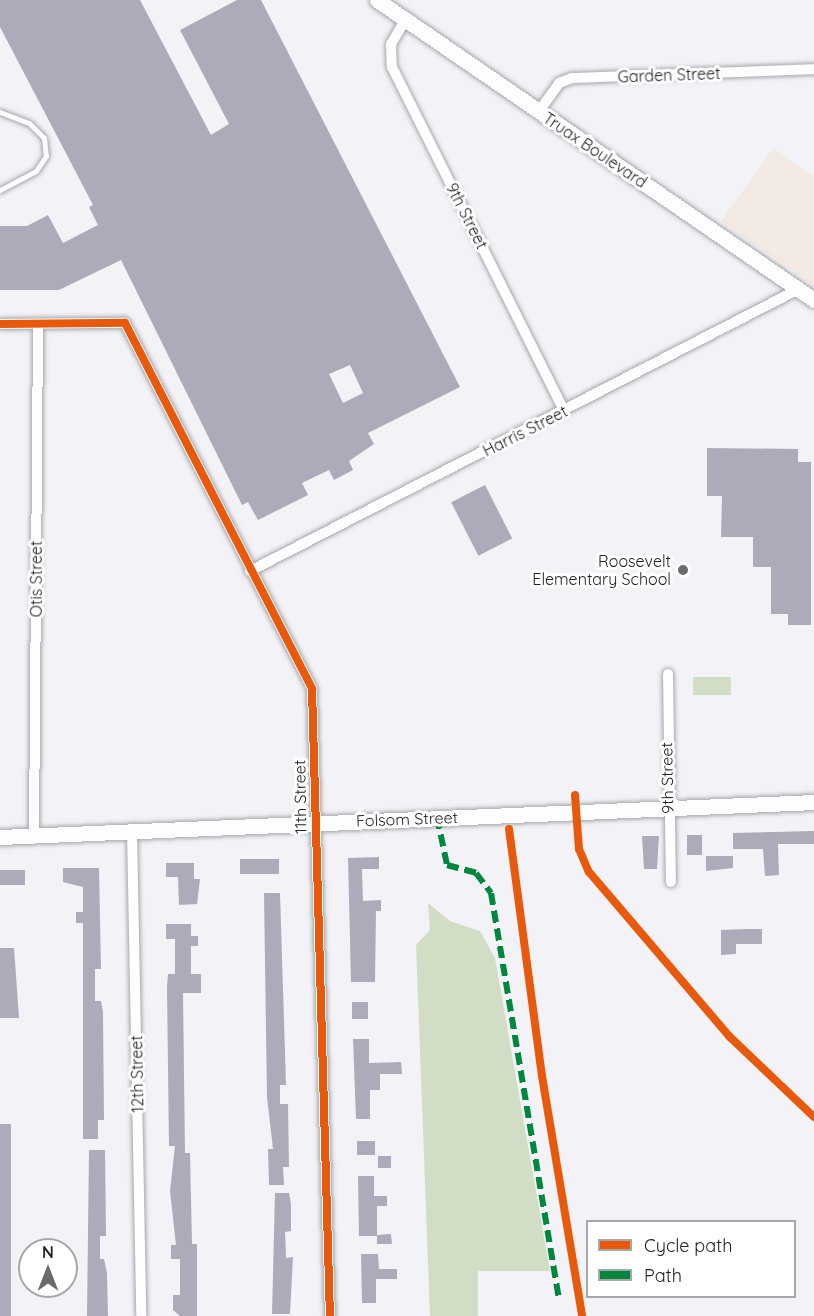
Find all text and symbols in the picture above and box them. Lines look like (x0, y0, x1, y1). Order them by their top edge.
street label: Garden Street (617, 64, 721, 86)
street label: Truax Boulevard (539, 108, 651, 192)
street label: 9th Street (442, 180, 492, 252)
street label: Harris Street (479, 401, 571, 461)
street label: Otis Street (26, 541, 46, 617)
place label: Roosevelt Elementary School (532, 551, 671, 589)
marker: Roosevelt Elementary School (676, 563, 690, 577)
street label: 9th Street (657, 742, 677, 814)
street label: 11th Street (290, 760, 310, 834)
street label: Folsom Street (356, 808, 458, 830)
street label: 12th Street (127, 1035, 147, 1113)
legend (586, 1220, 796, 1298)
text: Cycle path (644, 1234, 732, 1257)
north arrow (18, 1238, 78, 1298)
text: N (42, 1242, 54, 1262)
text: Path (644, 1264, 682, 1287)

